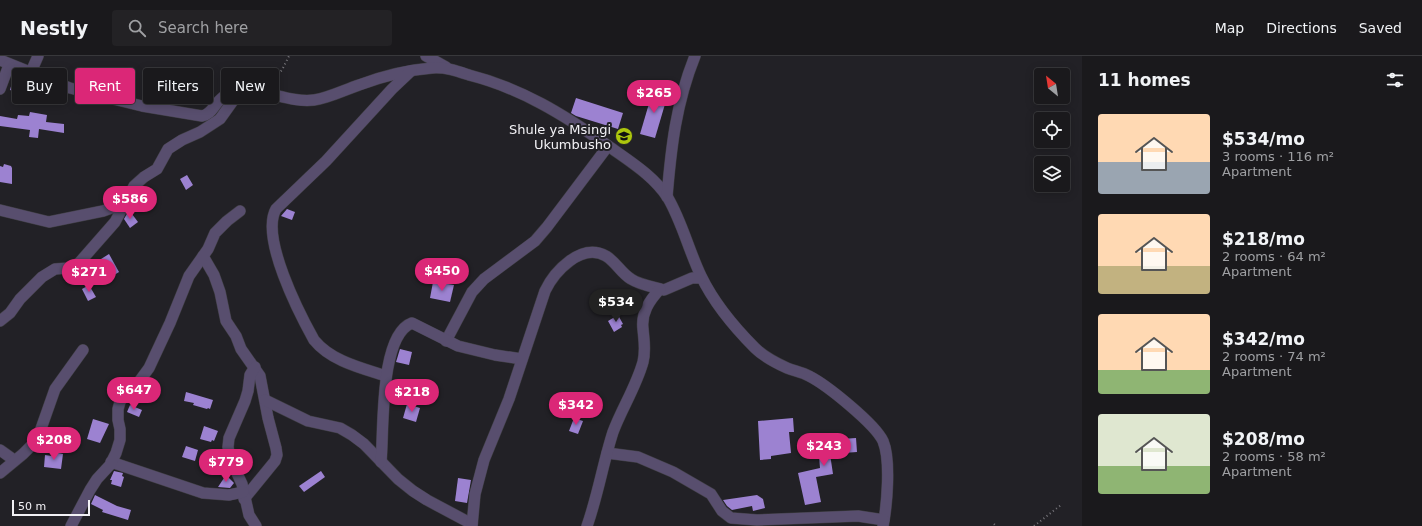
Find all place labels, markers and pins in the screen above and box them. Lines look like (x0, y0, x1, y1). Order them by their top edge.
pin: $265 (630, 80, 678, 114)
place label: Shule ya Msingi Ukumbusho (509, 122, 611, 152)
school or university icon: Shule ya Msingi Ukumbusho (614, 126, 634, 146)
pin: $586 (106, 186, 154, 220)
pin: $450 (418, 258, 466, 292)
pin: $271 (65, 259, 113, 293)
pin: $534 (592, 289, 640, 323)
pin: $647 (110, 377, 158, 411)
pin: $218 (388, 379, 436, 413)
pin: $342 (552, 392, 600, 426)
pin: $208 (30, 427, 78, 461)
pin: $243 (800, 433, 848, 467)
pin: $779 (202, 449, 250, 483)

